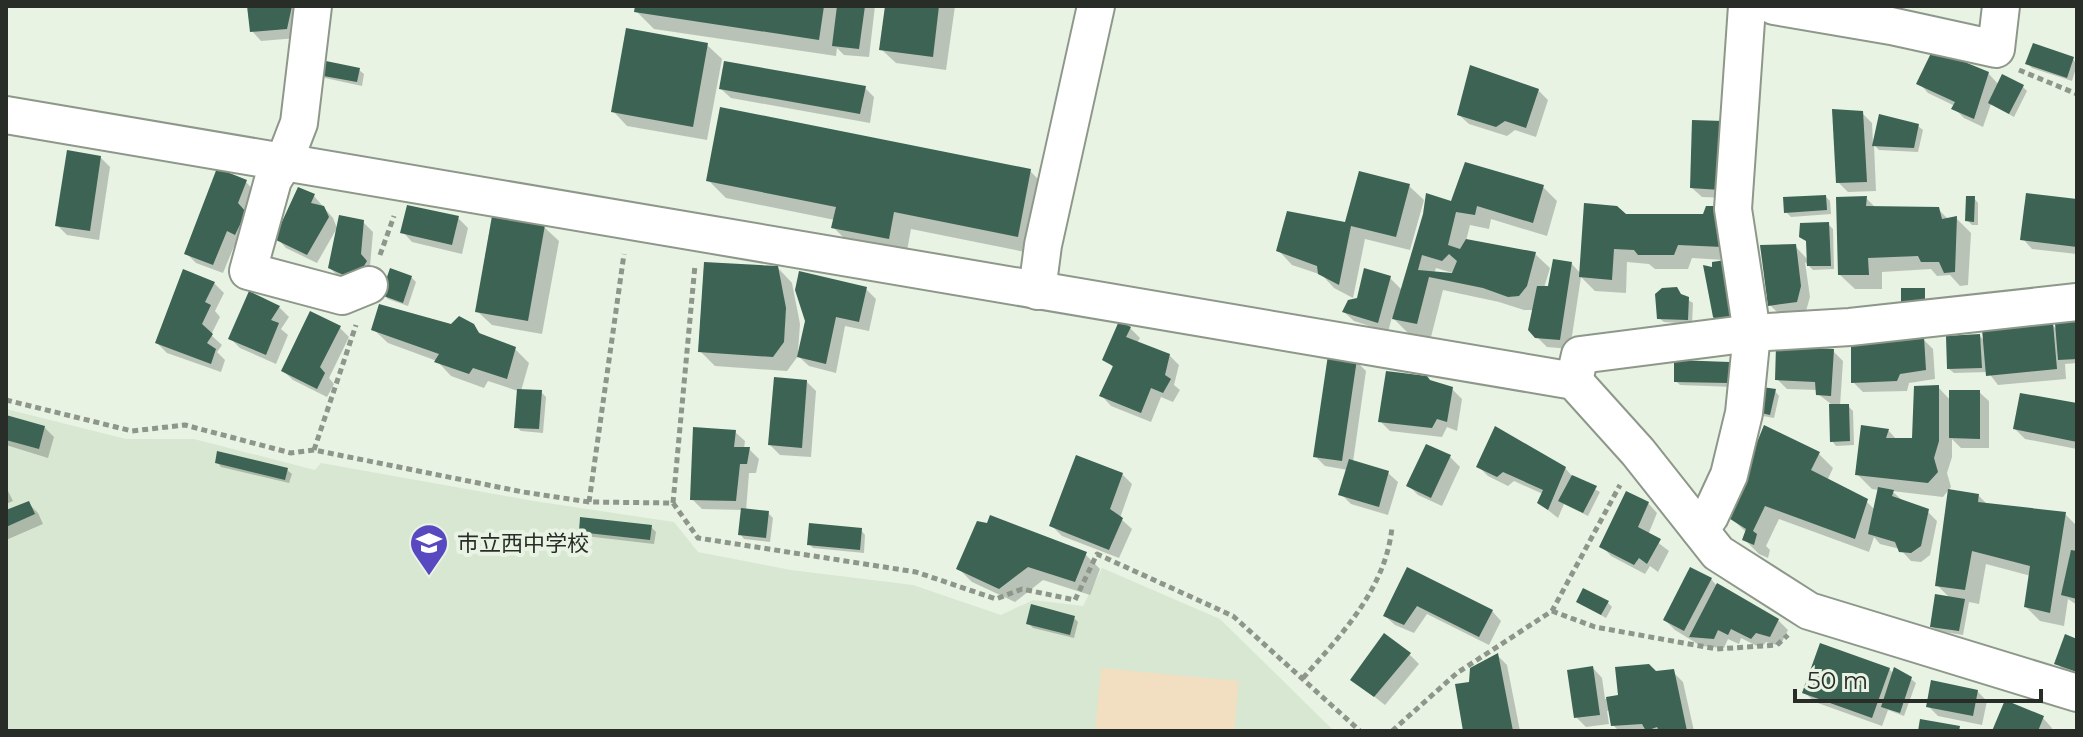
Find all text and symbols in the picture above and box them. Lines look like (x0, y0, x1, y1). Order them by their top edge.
school or university icon: 市立西中学校 (408, 522, 450, 577)
place label: 市立西中学校 (457, 530, 589, 557)
scale bar (1795, 653, 2041, 703)
text: 50 m (1807, 666, 1868, 695)

